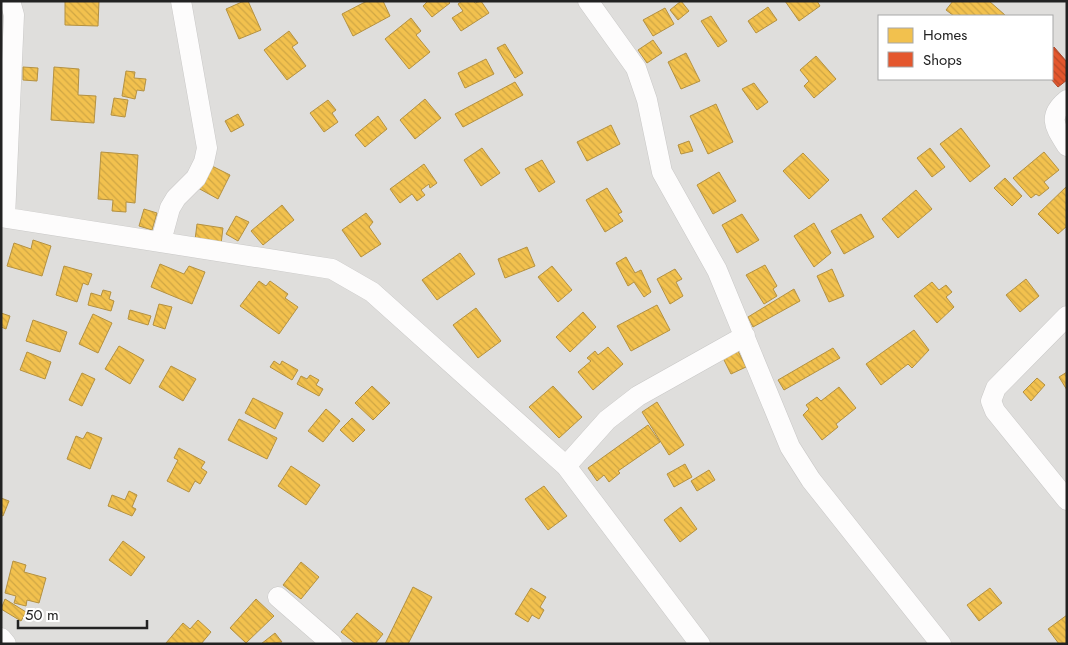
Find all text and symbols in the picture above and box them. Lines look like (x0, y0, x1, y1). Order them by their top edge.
legend (878, 15, 1053, 80)
text: Homes (923, 24, 967, 46)
text: Shops (923, 49, 962, 71)
scale bar (18, 598, 146, 630)
text: 50 m (25, 604, 59, 626)

